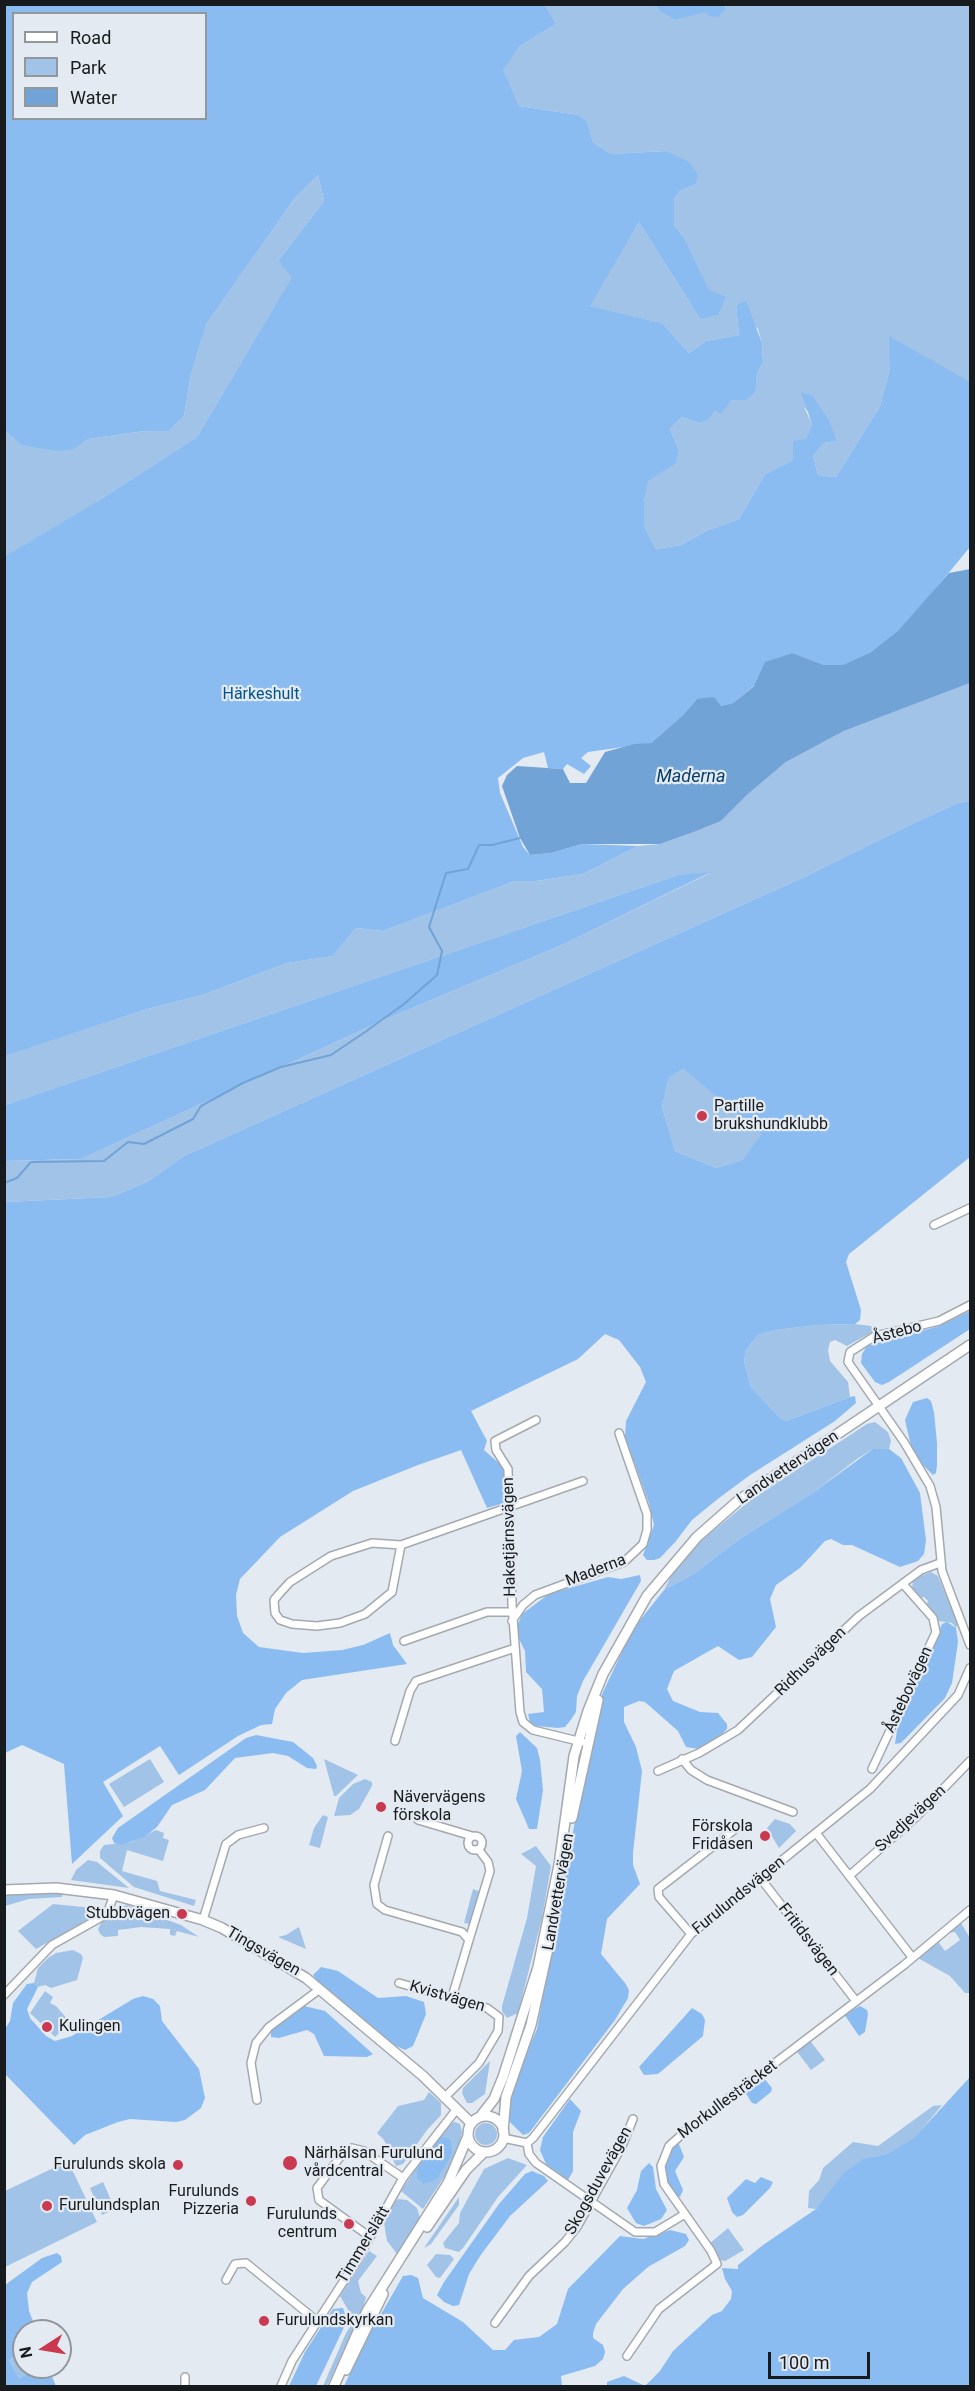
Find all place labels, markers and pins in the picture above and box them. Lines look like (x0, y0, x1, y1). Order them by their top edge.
place label: Partille brukshundklubb (714, 1097, 828, 1135)
marker: Partille brukshundklubb (695, 1109, 709, 1123)
place label: Nävervägens förskola (393, 1788, 486, 1826)
marker: Nävervägens förskola (374, 1800, 388, 1814)
place label: Förskola Fridåsen (692, 1817, 753, 1855)
marker: Förskola Fridåsen (758, 1829, 772, 1843)
place label: Stubbvägen (86, 1904, 170, 1924)
marker: Stubbvägen (175, 1907, 189, 1921)
place label: Kulingen (59, 2017, 121, 2037)
marker: Kulingen (40, 2020, 54, 2034)
place label: Närhälsan Furulund vårdcentral (304, 2144, 443, 2182)
marker: Närhälsan Furulund vårdcentral (281, 2154, 299, 2172)
place label: Furulunds skola (53, 2155, 166, 2175)
marker: Furulunds skola (171, 2158, 185, 2172)
place label: Furulunds Pizzeria (168, 2182, 239, 2220)
marker: Furulunds Pizzeria (244, 2194, 258, 2208)
place label: Furulundsplan (59, 2196, 160, 2216)
marker: Furulundsplan (40, 2199, 54, 2213)
place label: Furulunds centrum (266, 2205, 337, 2243)
marker: Furulunds centrum (342, 2217, 356, 2231)
place label: Furulundskyrkan (276, 2311, 393, 2331)
marker: Furulundskyrkan (257, 2314, 271, 2328)

